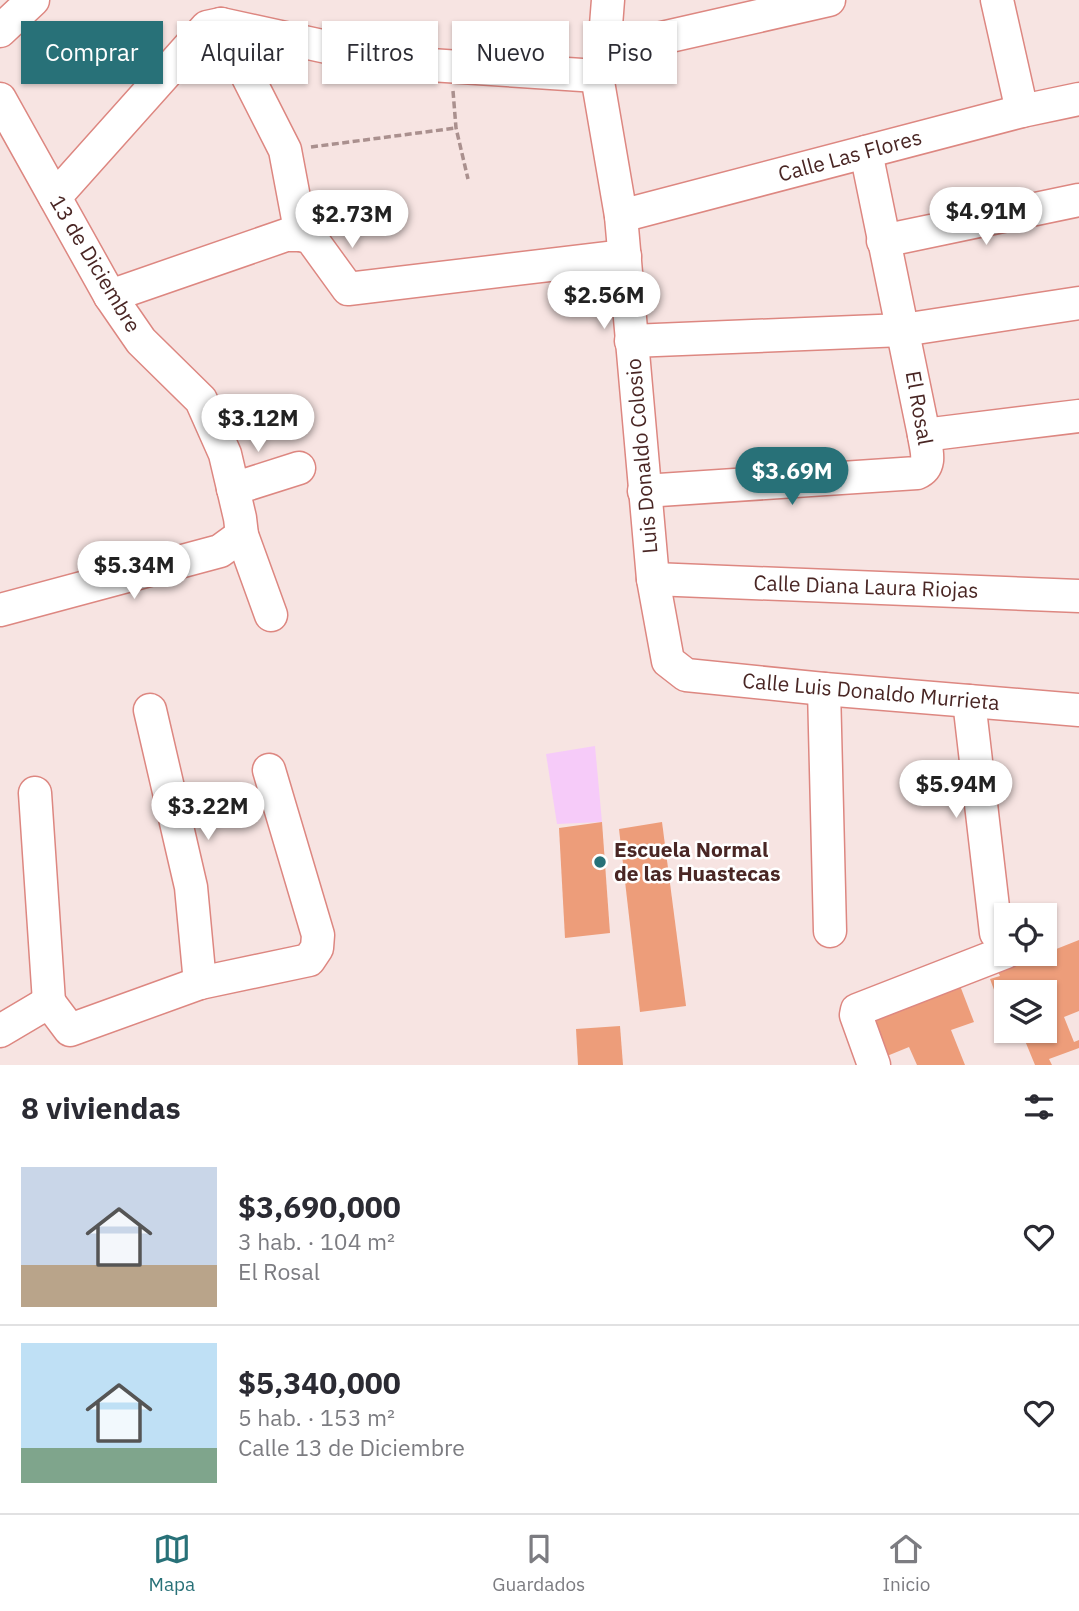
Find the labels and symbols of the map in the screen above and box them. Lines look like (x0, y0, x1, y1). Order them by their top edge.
street label: Calle Las Flores (775, 122, 925, 188)
pin: $4.91M (929, 188, 1043, 247)
street label: 13 de Diciembre (44, 190, 148, 337)
pin: $2.73M (295, 190, 409, 250)
pin: $2.56M (547, 272, 661, 331)
street label: Luis Donaldo Colosio (619, 357, 663, 555)
street label: El Rosal (900, 368, 940, 447)
pin: $3.12M (201, 394, 315, 454)
pin: $3.69M (735, 448, 849, 507)
pin: $5.34M (77, 542, 191, 601)
street label: Calle Diana Laura Riojas (753, 568, 979, 604)
street label: Calle Luis Donaldo Murrieta (741, 666, 1001, 716)
pin: $5.94M (899, 760, 1013, 820)
pin: $3.22M (151, 782, 265, 842)
place label: Escuela Normal de las Huastecas (614, 835, 781, 887)
marker: Escuela Normal de las Huastecas (592, 854, 608, 870)

